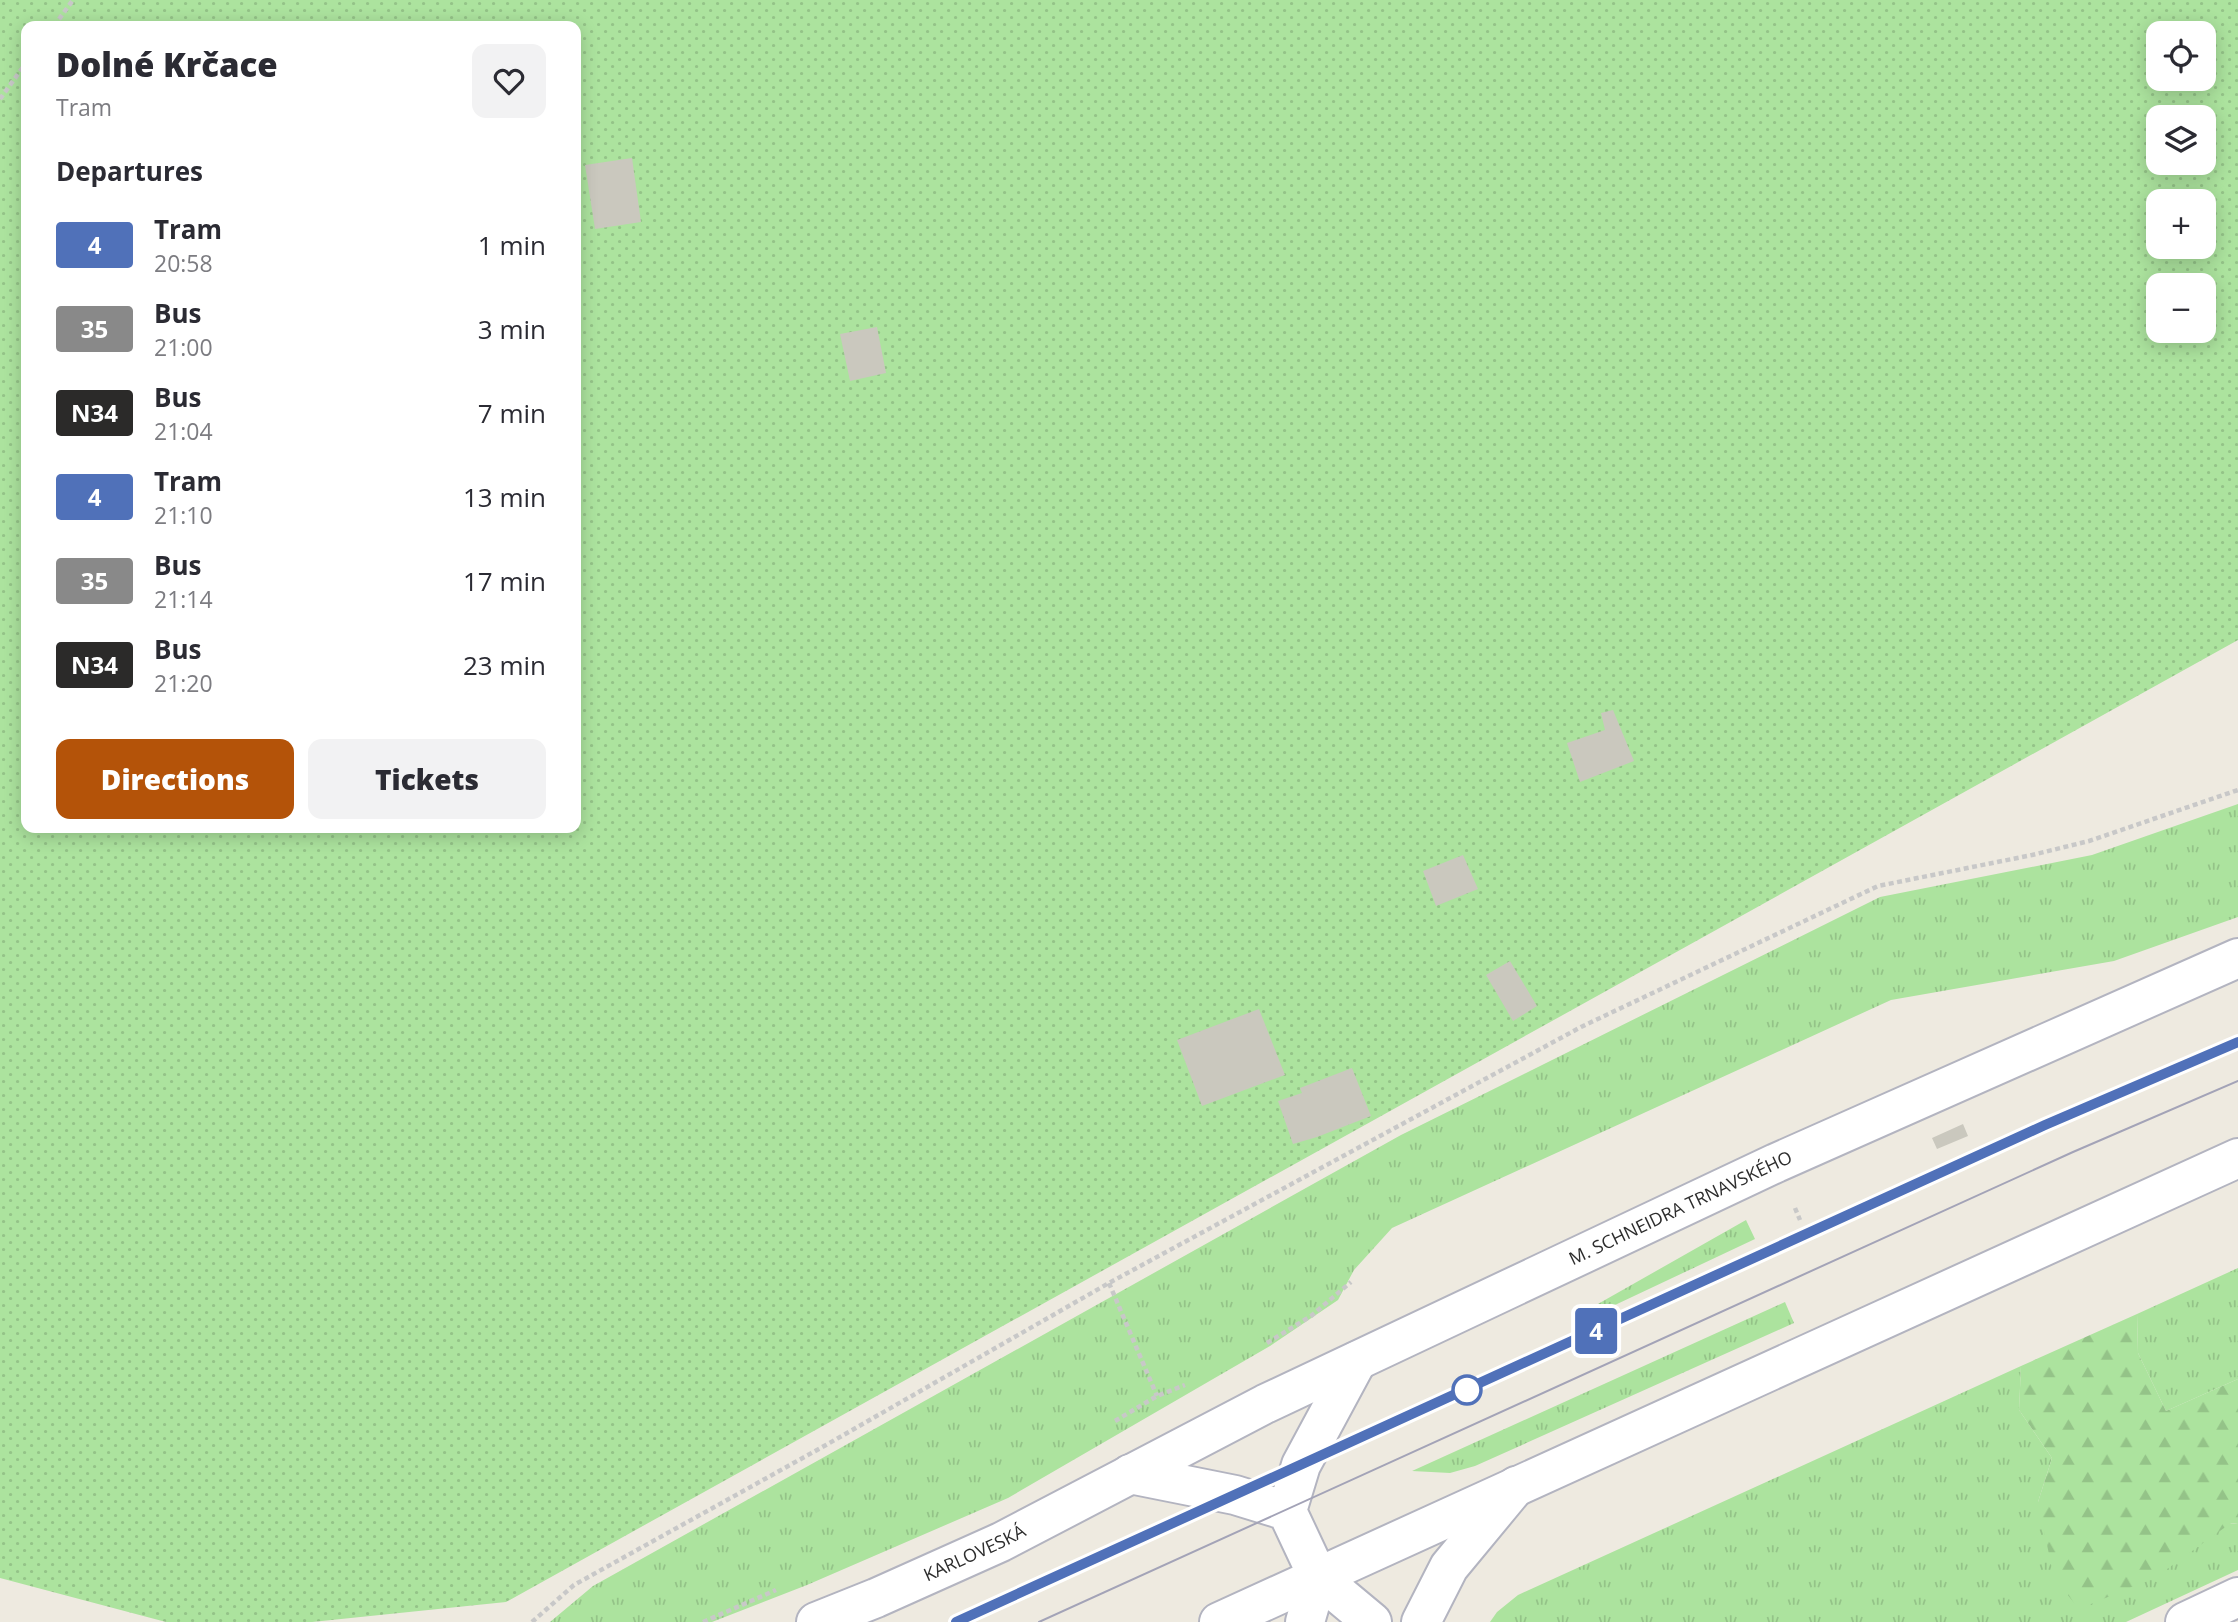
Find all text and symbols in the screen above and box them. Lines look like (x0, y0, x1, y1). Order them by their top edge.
map controls (2146, 21, 2216, 343)
button: locate (2146, 21, 2216, 91)
text: Dolné Krčace (56, 42, 278, 87)
button: heart (472, 44, 546, 118)
text: Tram (56, 91, 112, 123)
button: layers (2146, 105, 2216, 175)
text: Departures (56, 153, 203, 189)
button: + (2146, 189, 2216, 259)
text: Tram (154, 211, 222, 247)
text: 1 min (478, 227, 546, 263)
text: 4 (88, 228, 101, 261)
text: 20:58 (154, 247, 213, 279)
button: − (2146, 273, 2216, 343)
text: Bus (154, 295, 201, 331)
text: 3 min (478, 311, 546, 347)
text: 35 (81, 312, 108, 345)
text: 21:00 (154, 331, 213, 363)
text: Bus (154, 379, 201, 415)
text: 7 min (478, 395, 546, 431)
text: N34 (71, 396, 118, 429)
text: 21:04 (154, 415, 213, 447)
text: Tram (154, 463, 222, 499)
text: 13 min (463, 479, 546, 515)
text: 4 (88, 480, 101, 513)
text: 21:10 (154, 499, 213, 531)
text: Bus (154, 547, 201, 583)
text: 17 min (463, 563, 546, 599)
text: 35 (81, 564, 108, 597)
text: 21:14 (154, 583, 213, 615)
text: Bus (154, 631, 201, 667)
text: 23 min (463, 647, 546, 683)
text: N34 (71, 648, 118, 681)
text: 21:20 (154, 667, 213, 699)
button: Directions (56, 739, 294, 819)
button: Tickets (308, 739, 546, 819)
street label: M. SCHNEIDRA TRNAVSKÉHO (1565, 1144, 1796, 1270)
line badge: 4 (1573, 1308, 1619, 1354)
text: 4 (1589, 1314, 1603, 1347)
unlabelled marker (1452, 1375, 1482, 1405)
street label: KARLOVESKÁ (919, 1518, 1030, 1586)

